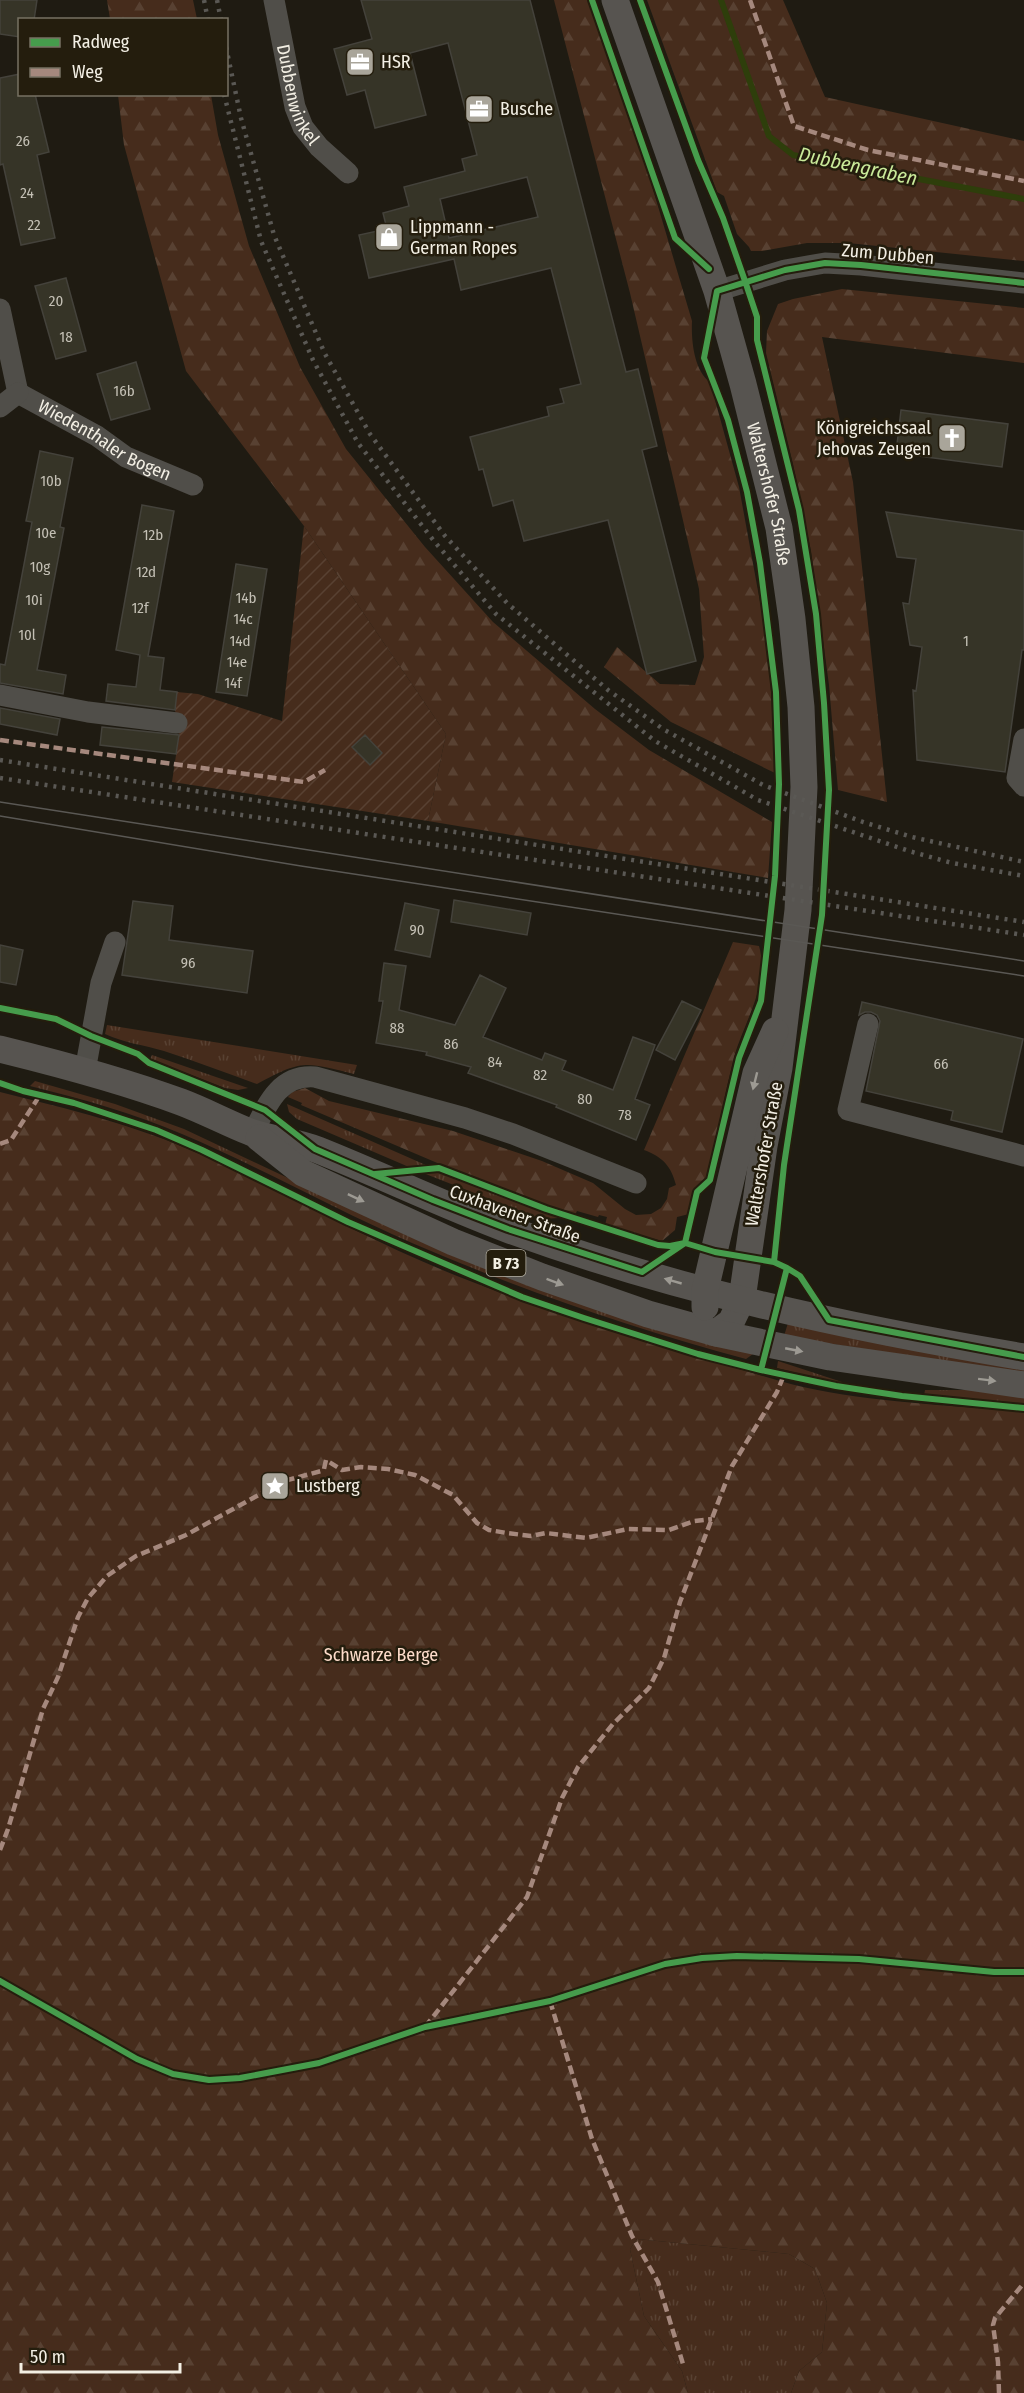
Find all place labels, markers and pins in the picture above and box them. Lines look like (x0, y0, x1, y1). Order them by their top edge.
office icon: HSR (344, 46, 376, 78)
place label: HSR (381, 51, 411, 73)
office icon: Busche (463, 93, 495, 125)
place label: Busche (500, 98, 553, 120)
place label: Lippmann - German Ropes (410, 216, 517, 259)
shop icon: Lippmann - German Ropes (373, 221, 405, 253)
place label: Königreichssaal Jehovas Zeugen (816, 417, 931, 460)
church icon: Königreichssaal Jehovas Zeugen (936, 422, 968, 454)
place icon: Lustberg (259, 1470, 291, 1502)
place label: Lustberg (296, 1475, 360, 1497)

